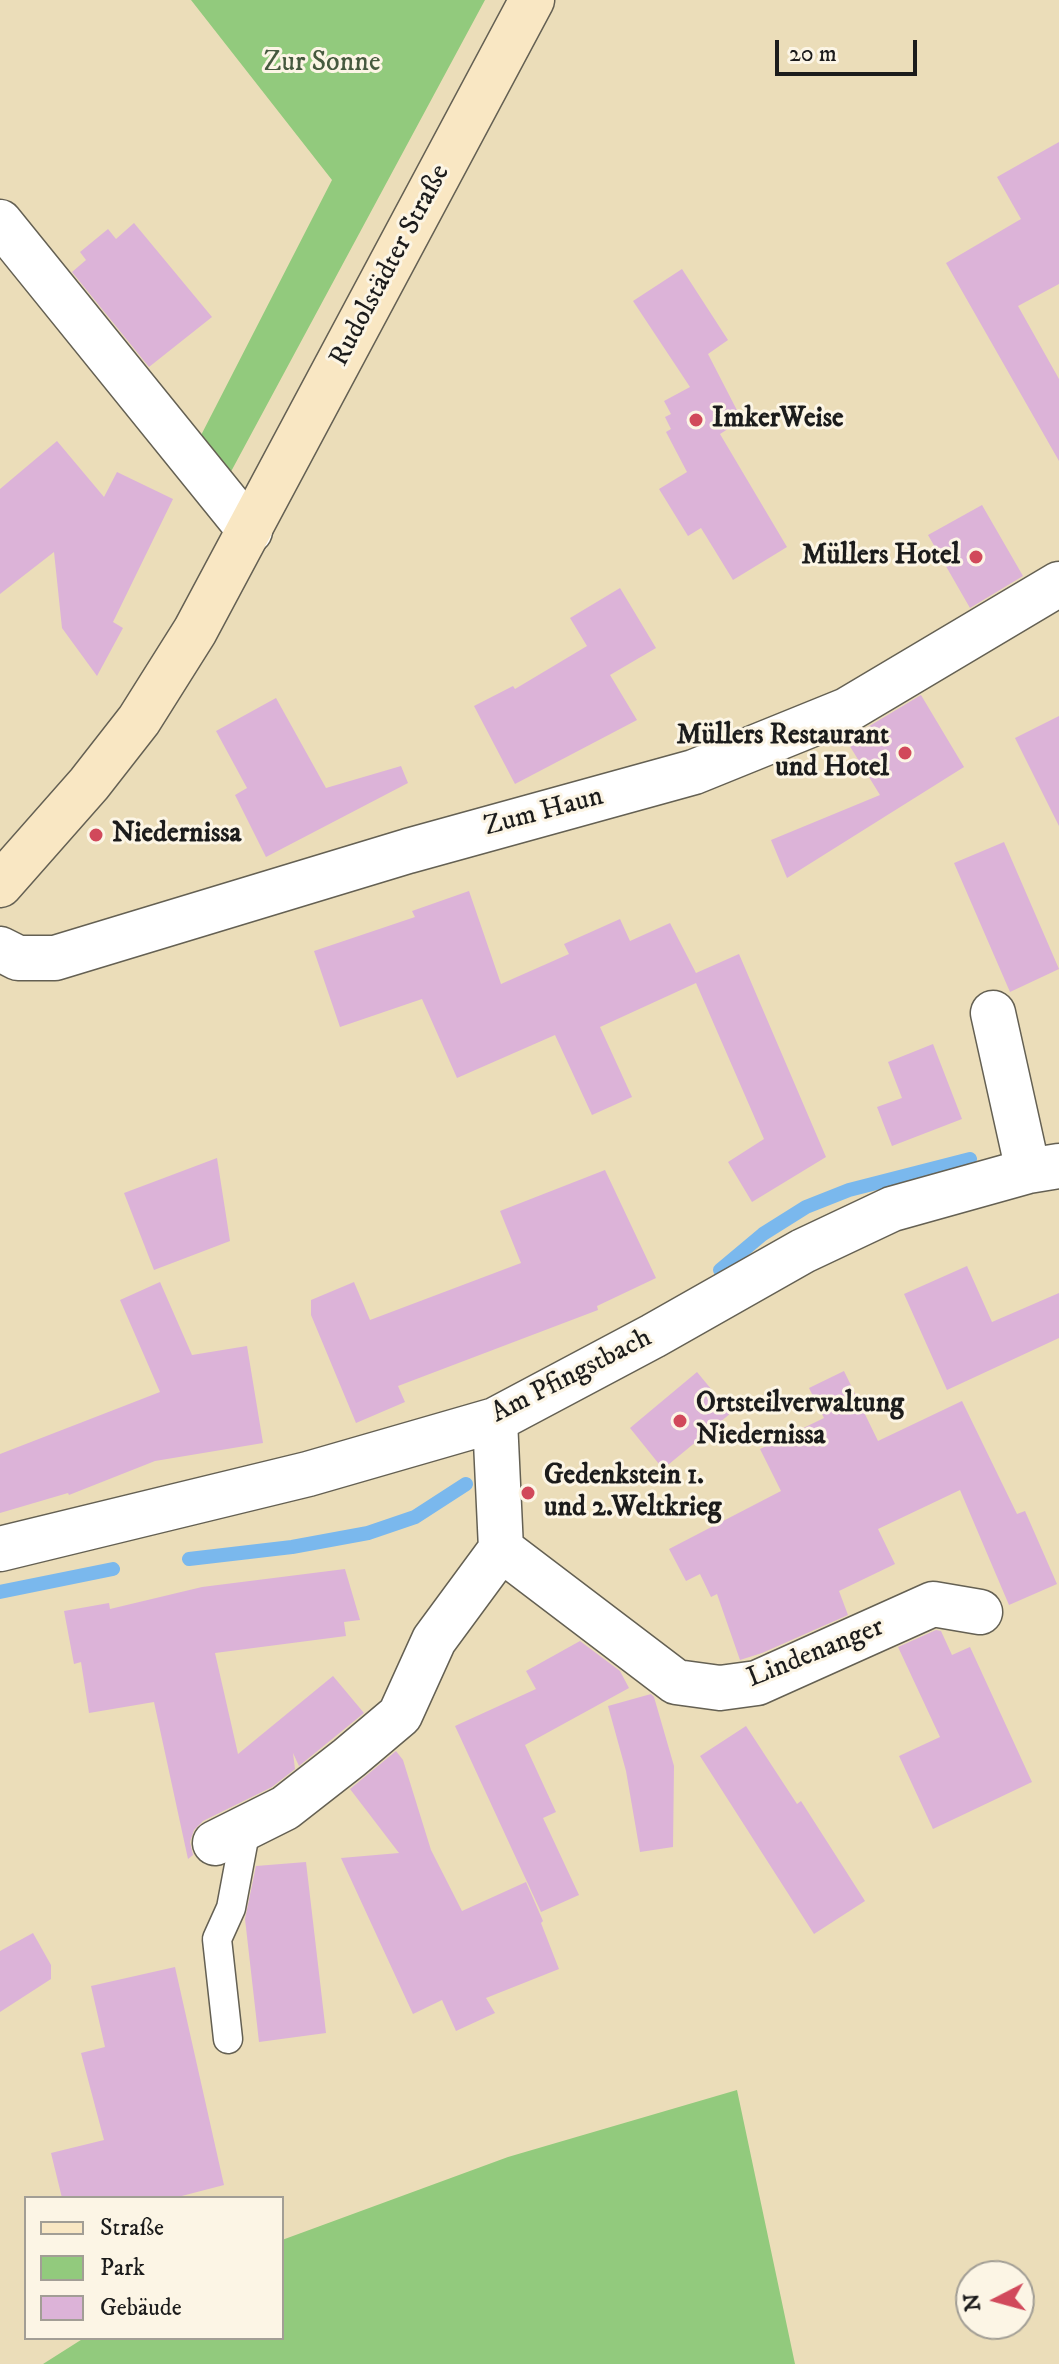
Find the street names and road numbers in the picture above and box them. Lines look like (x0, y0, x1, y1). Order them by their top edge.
street label: Rudolstädter Straße (324, 159, 458, 373)
street label: Zum Haun (481, 781, 607, 845)
street label: Am Pfingstbach (486, 1322, 658, 1432)
street label: Lindenanger (743, 1611, 889, 1697)

